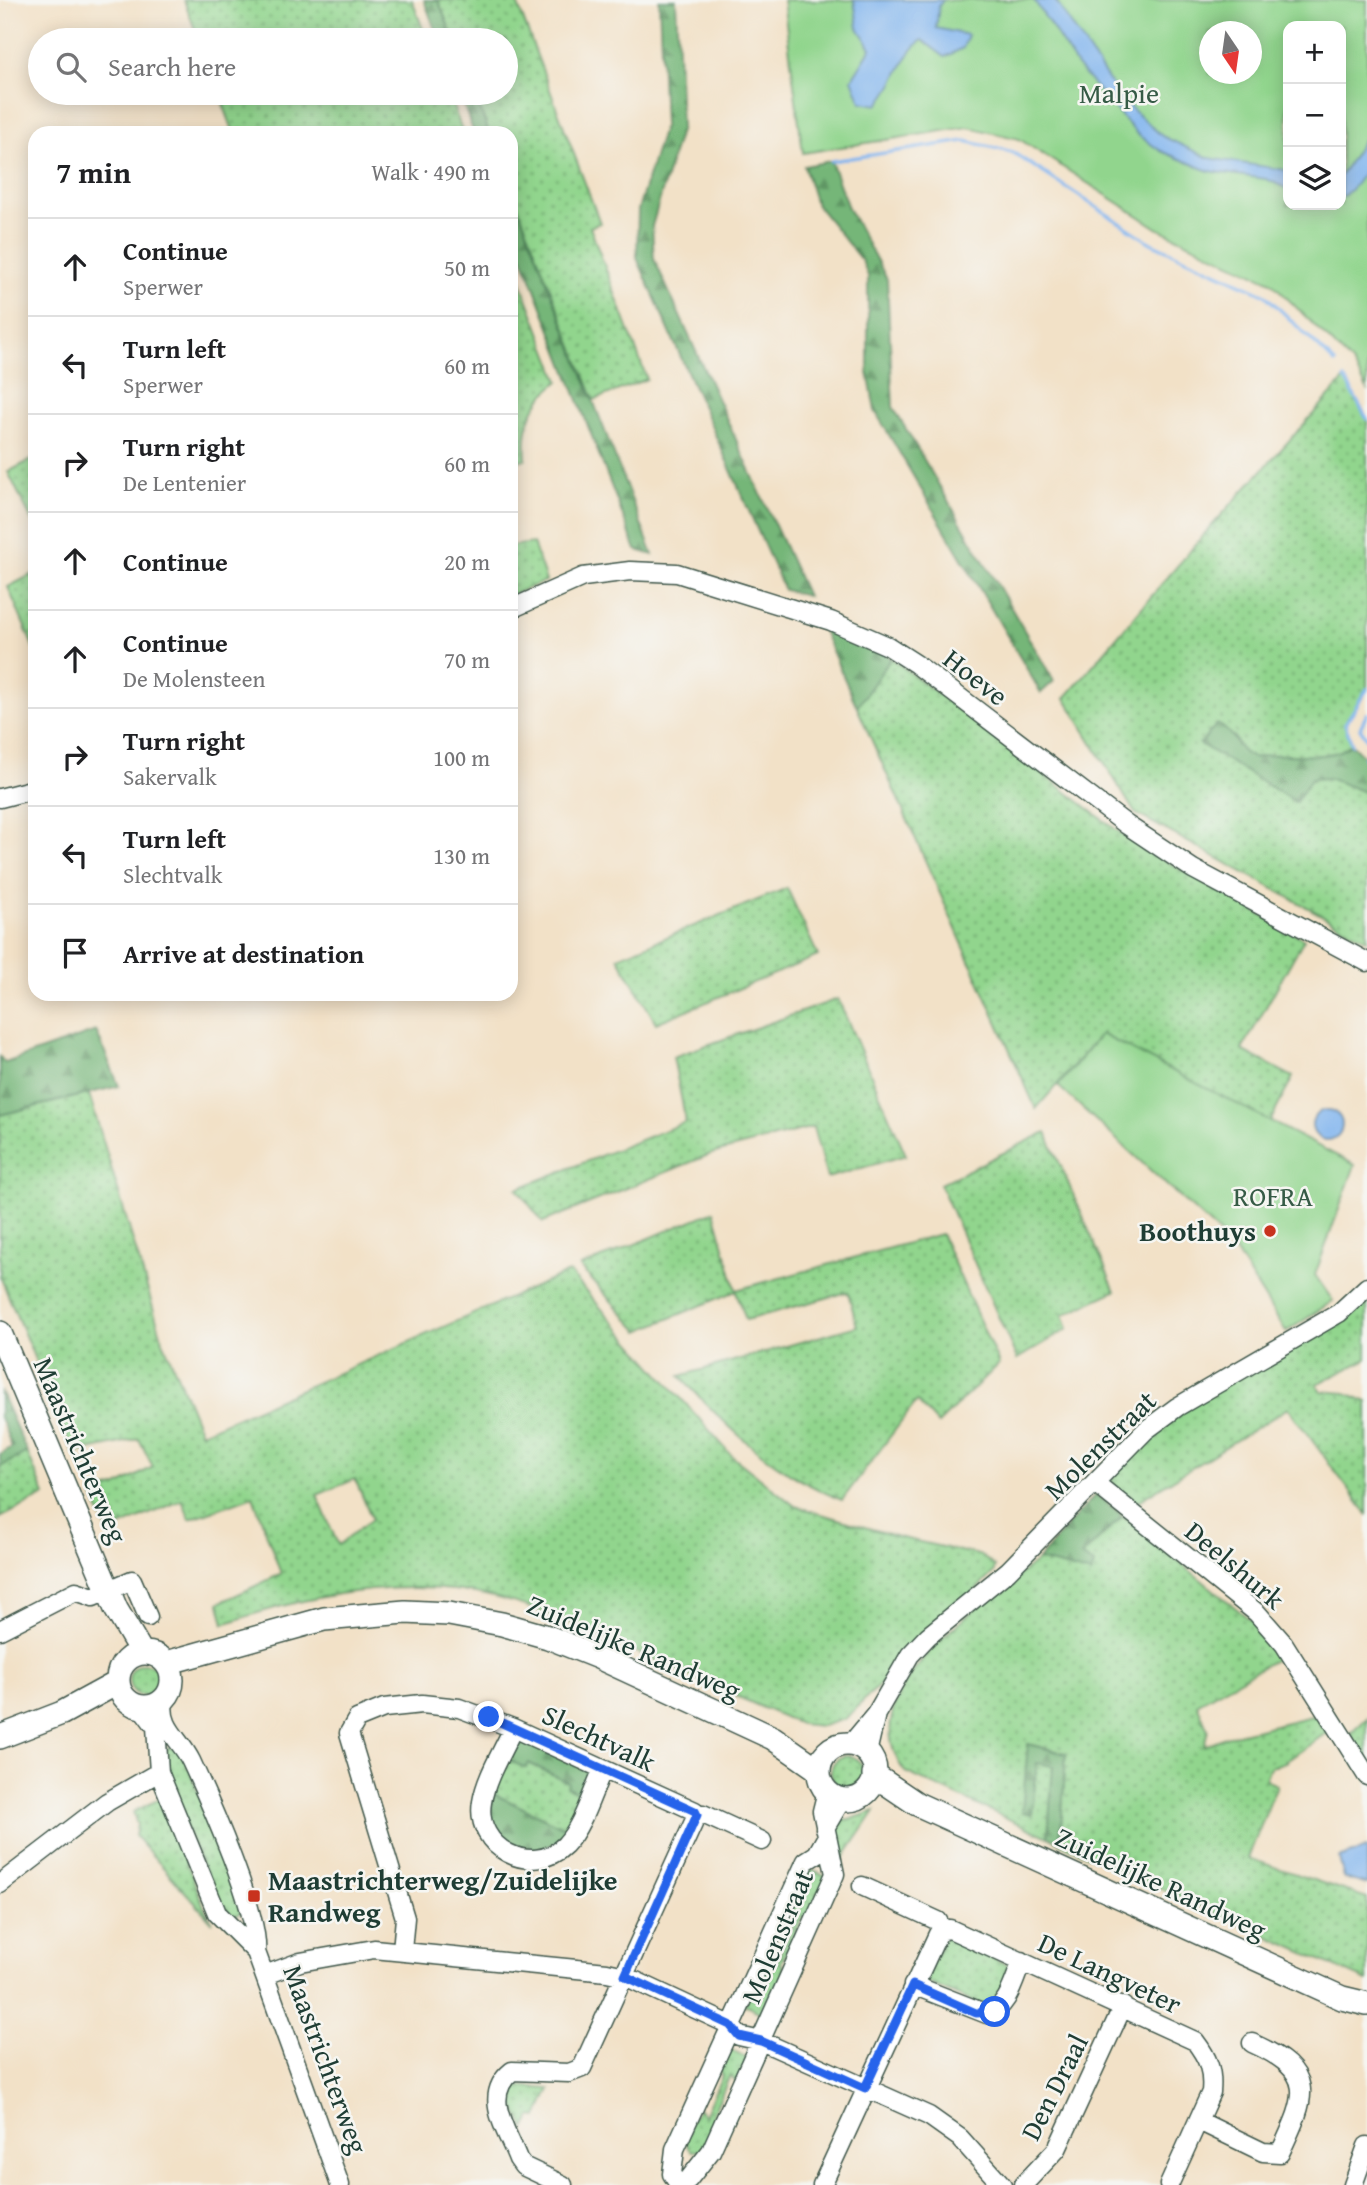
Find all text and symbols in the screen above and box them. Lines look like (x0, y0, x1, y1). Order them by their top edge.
north arrow (1199, 21, 1262, 84)
map controls (1283, 21, 1346, 210)
button: + (1283, 21, 1346, 84)
search box (28, 28, 518, 105)
text: Search here (108, 47, 236, 86)
icon: search (52, 48, 90, 86)
park label: Malpie (1079, 72, 1159, 113)
button: − (1283, 84, 1346, 147)
button: layers (1283, 147, 1346, 210)
text: 7 min (56, 150, 131, 194)
text: Walk · 490 m (371, 155, 490, 188)
text: Continue (123, 231, 228, 270)
icon: ahead (56, 248, 94, 286)
text: 50 m (444, 251, 490, 284)
text: Sperwer (123, 270, 203, 303)
text: Turn left (123, 329, 226, 368)
icon: left (56, 346, 94, 384)
text: 60 m (444, 349, 490, 382)
text: Sperwer (123, 368, 203, 401)
text: Turn right (123, 427, 245, 466)
icon: right (56, 444, 94, 482)
text: 60 m (444, 447, 490, 480)
text: De Lentenier (123, 466, 246, 499)
icon: ahead (56, 542, 94, 580)
text: Continue (123, 542, 228, 581)
text: 20 m (444, 545, 490, 578)
text: Continue (123, 623, 228, 662)
street label: Hoeve (935, 638, 1017, 715)
icon: ahead (56, 640, 94, 678)
text: 70 m (444, 643, 490, 676)
text: De Molensteen (123, 662, 265, 695)
text: Turn right (123, 721, 245, 760)
icon: right (56, 738, 94, 776)
text: 100 m (433, 741, 490, 774)
text: Sakervalk (123, 760, 217, 793)
text: Turn left (123, 819, 226, 858)
icon: left (56, 836, 94, 874)
text: 130 m (433, 839, 490, 872)
text: Slechtvalk (123, 858, 222, 891)
icon: arrive (56, 934, 94, 972)
text: Arrive at destination (123, 934, 364, 973)
park label: ROFRA (1233, 1175, 1313, 1216)
place label: Boothuys (1139, 1210, 1256, 1251)
marker: Boothuys (1262, 1223, 1278, 1239)
street label: Maastrichterweg (24, 1350, 139, 1549)
street label: Molenstraat (1034, 1380, 1165, 1509)
street label: Deelshurk (1177, 1511, 1295, 1619)
street label: Zuidelijke Randweg (521, 1583, 747, 1710)
street label: Slechtvalk (536, 1693, 663, 1782)
route end (473, 1701, 504, 1732)
street label: Zuidelijke Randweg (1049, 1816, 1274, 1949)
place label: Maastrichterweg/Zuidelijke Randweg (268, 1859, 618, 1932)
street label: Molenstraat (730, 1862, 823, 2009)
marker: Maastrichterweg/Zuidelijke Randweg (246, 1888, 262, 1904)
street label: De Langveter (1032, 1921, 1189, 2024)
street label: Maastrichterweg (273, 1959, 380, 2159)
route start (979, 1996, 1010, 2027)
street label: Den Draal (1009, 2026, 1098, 2147)

